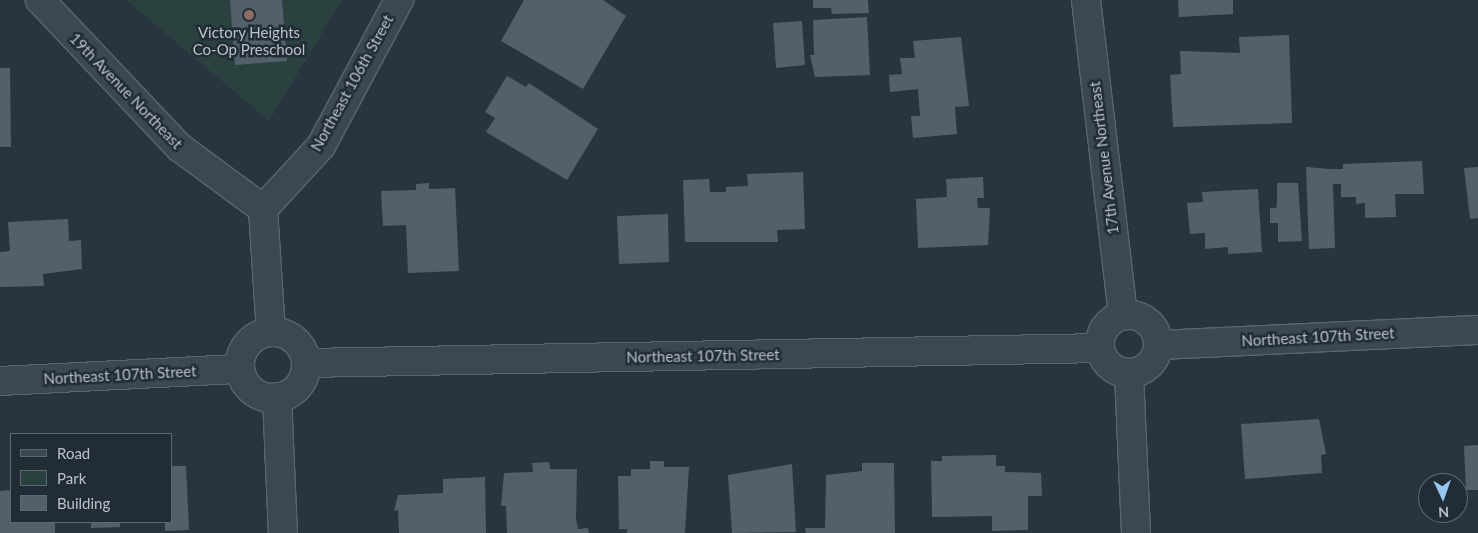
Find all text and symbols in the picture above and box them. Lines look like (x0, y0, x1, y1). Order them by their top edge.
marker: Victory Heights Co-Op Preschool (243, 9, 255, 21)
street label: Northeast 106th Street (307, 12, 397, 154)
place label: Victory Heights Co-Op Preschool (193, 23, 305, 58)
street label: 19th Avenue Northeast (66, 29, 186, 153)
street label: 17th Avenue Northeast (1086, 80, 1122, 236)
street label: Northeast 107th Street (1241, 324, 1395, 350)
street label: Northeast 107th Street (626, 346, 780, 366)
street label: Northeast 107th Street (43, 362, 197, 388)
legend (10, 433, 172, 523)
text: Road (57, 444, 90, 462)
text: Park (57, 469, 86, 487)
north arrow (1418, 473, 1468, 523)
text: Building (57, 494, 110, 512)
text: N (1438, 504, 1450, 521)

